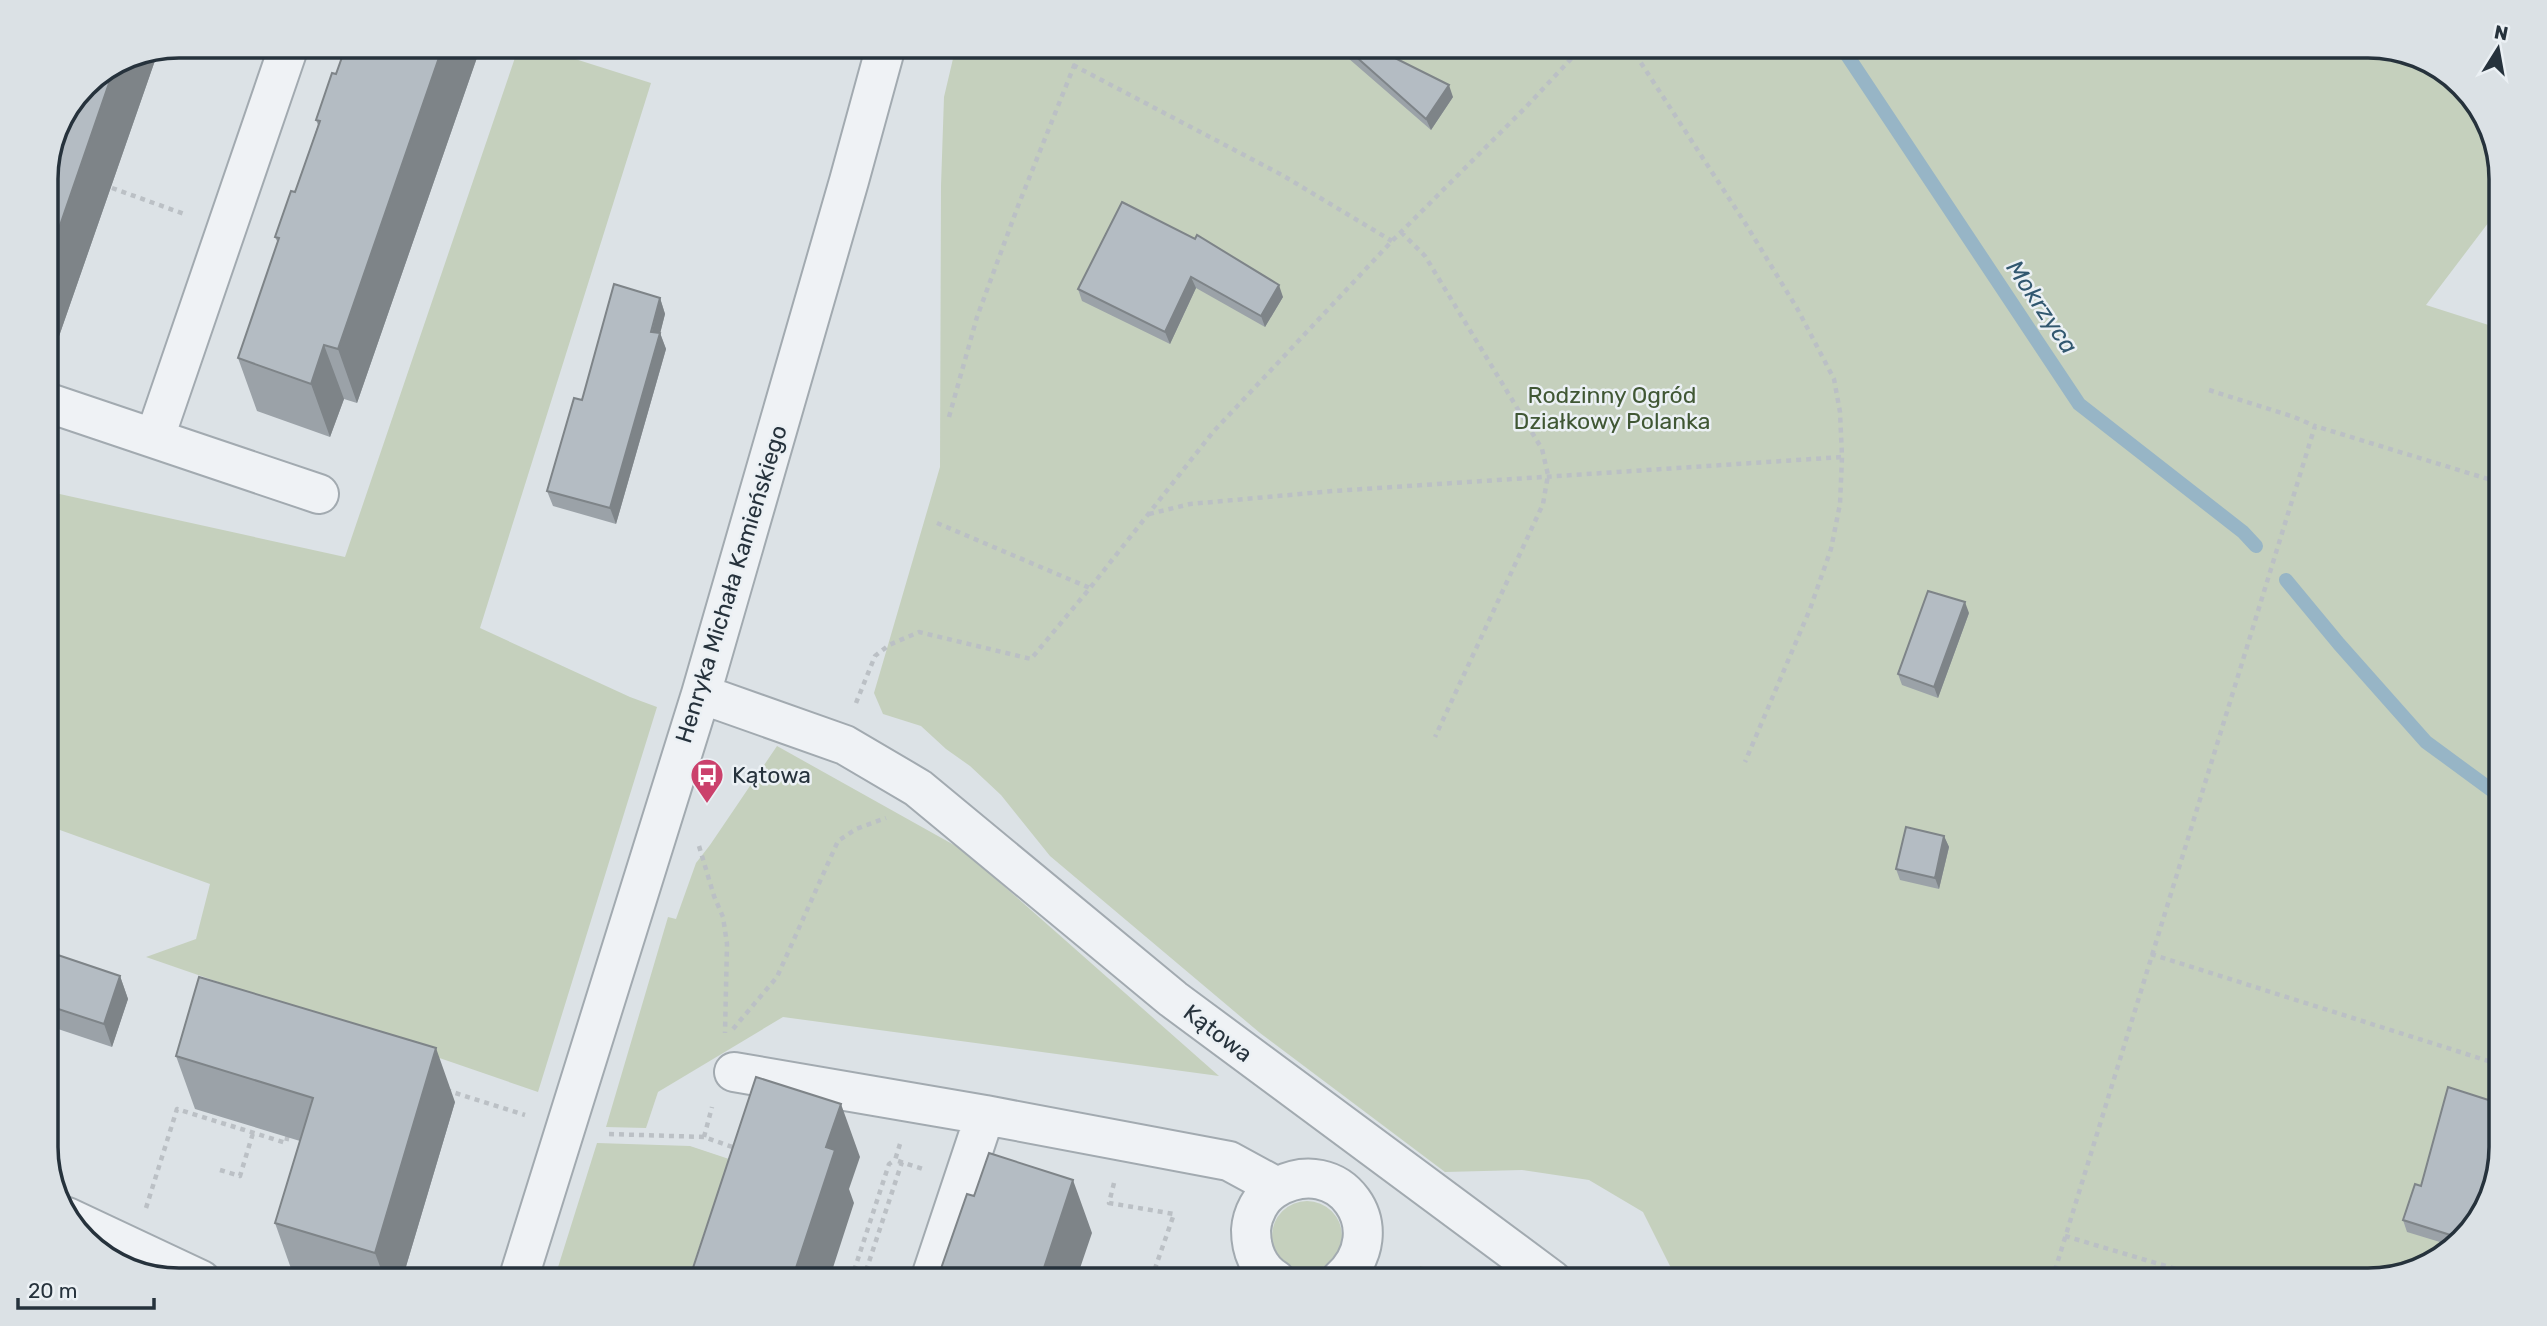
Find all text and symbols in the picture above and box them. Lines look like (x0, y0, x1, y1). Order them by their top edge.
north arrow (2463, 14, 2533, 84)
text: N (2492, 20, 2510, 45)
water label: Mokrzyca (2001, 255, 2083, 359)
park label: Rodzinny Ogród Działkowy Polanka (1514, 381, 1710, 435)
street label: Henryka Michała Kamieńskiego (669, 422, 793, 746)
bus stop icon: Kątowa (688, 756, 726, 805)
place label: Kątowa (732, 761, 811, 789)
street label: Kątowa (1178, 998, 1258, 1068)
scale bar (18, 1266, 154, 1310)
text: 20 m (28, 1278, 77, 1303)

